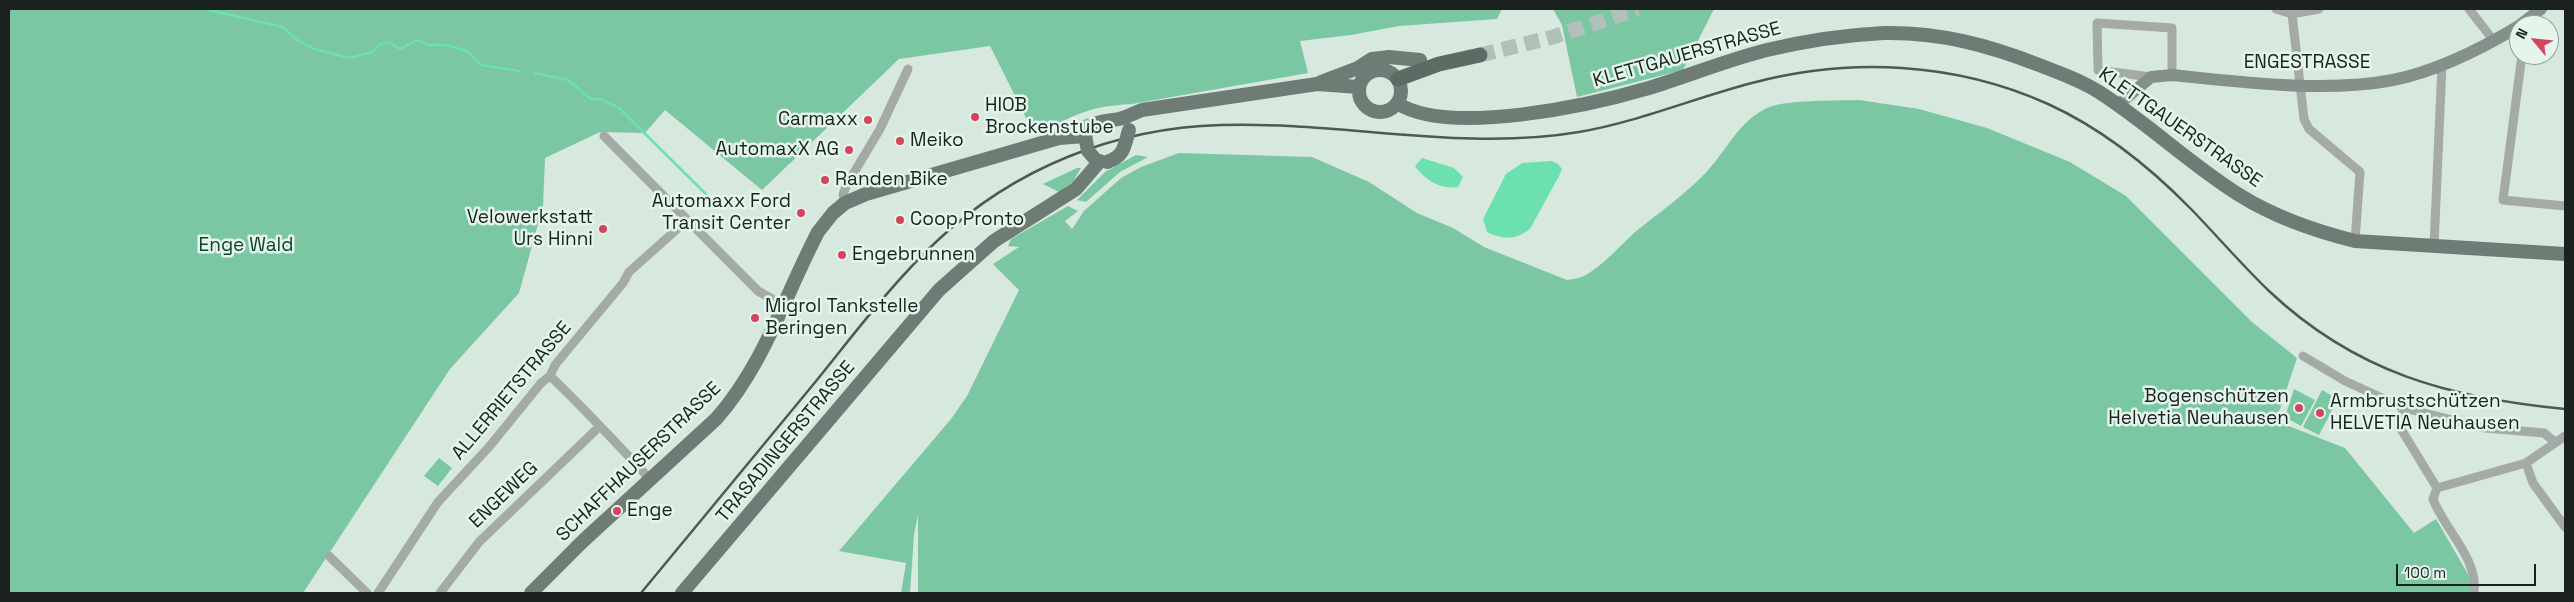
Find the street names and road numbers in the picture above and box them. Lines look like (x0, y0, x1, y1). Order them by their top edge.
street label: KLETTGAUERSTRASSE (1591, 17, 1783, 93)
street label: ENGESTRASSE (2244, 52, 2370, 74)
street label: KLETTGAUERSTRASSE (2094, 63, 2266, 193)
street label: ALLERRIETSTRASSE (447, 317, 577, 465)
street label: TRASADINGERSTRASSE (712, 357, 860, 527)
street label: SCHAFFHAUSERSTRASSE (552, 377, 726, 547)
street label: ENGEWEG (465, 457, 543, 533)

